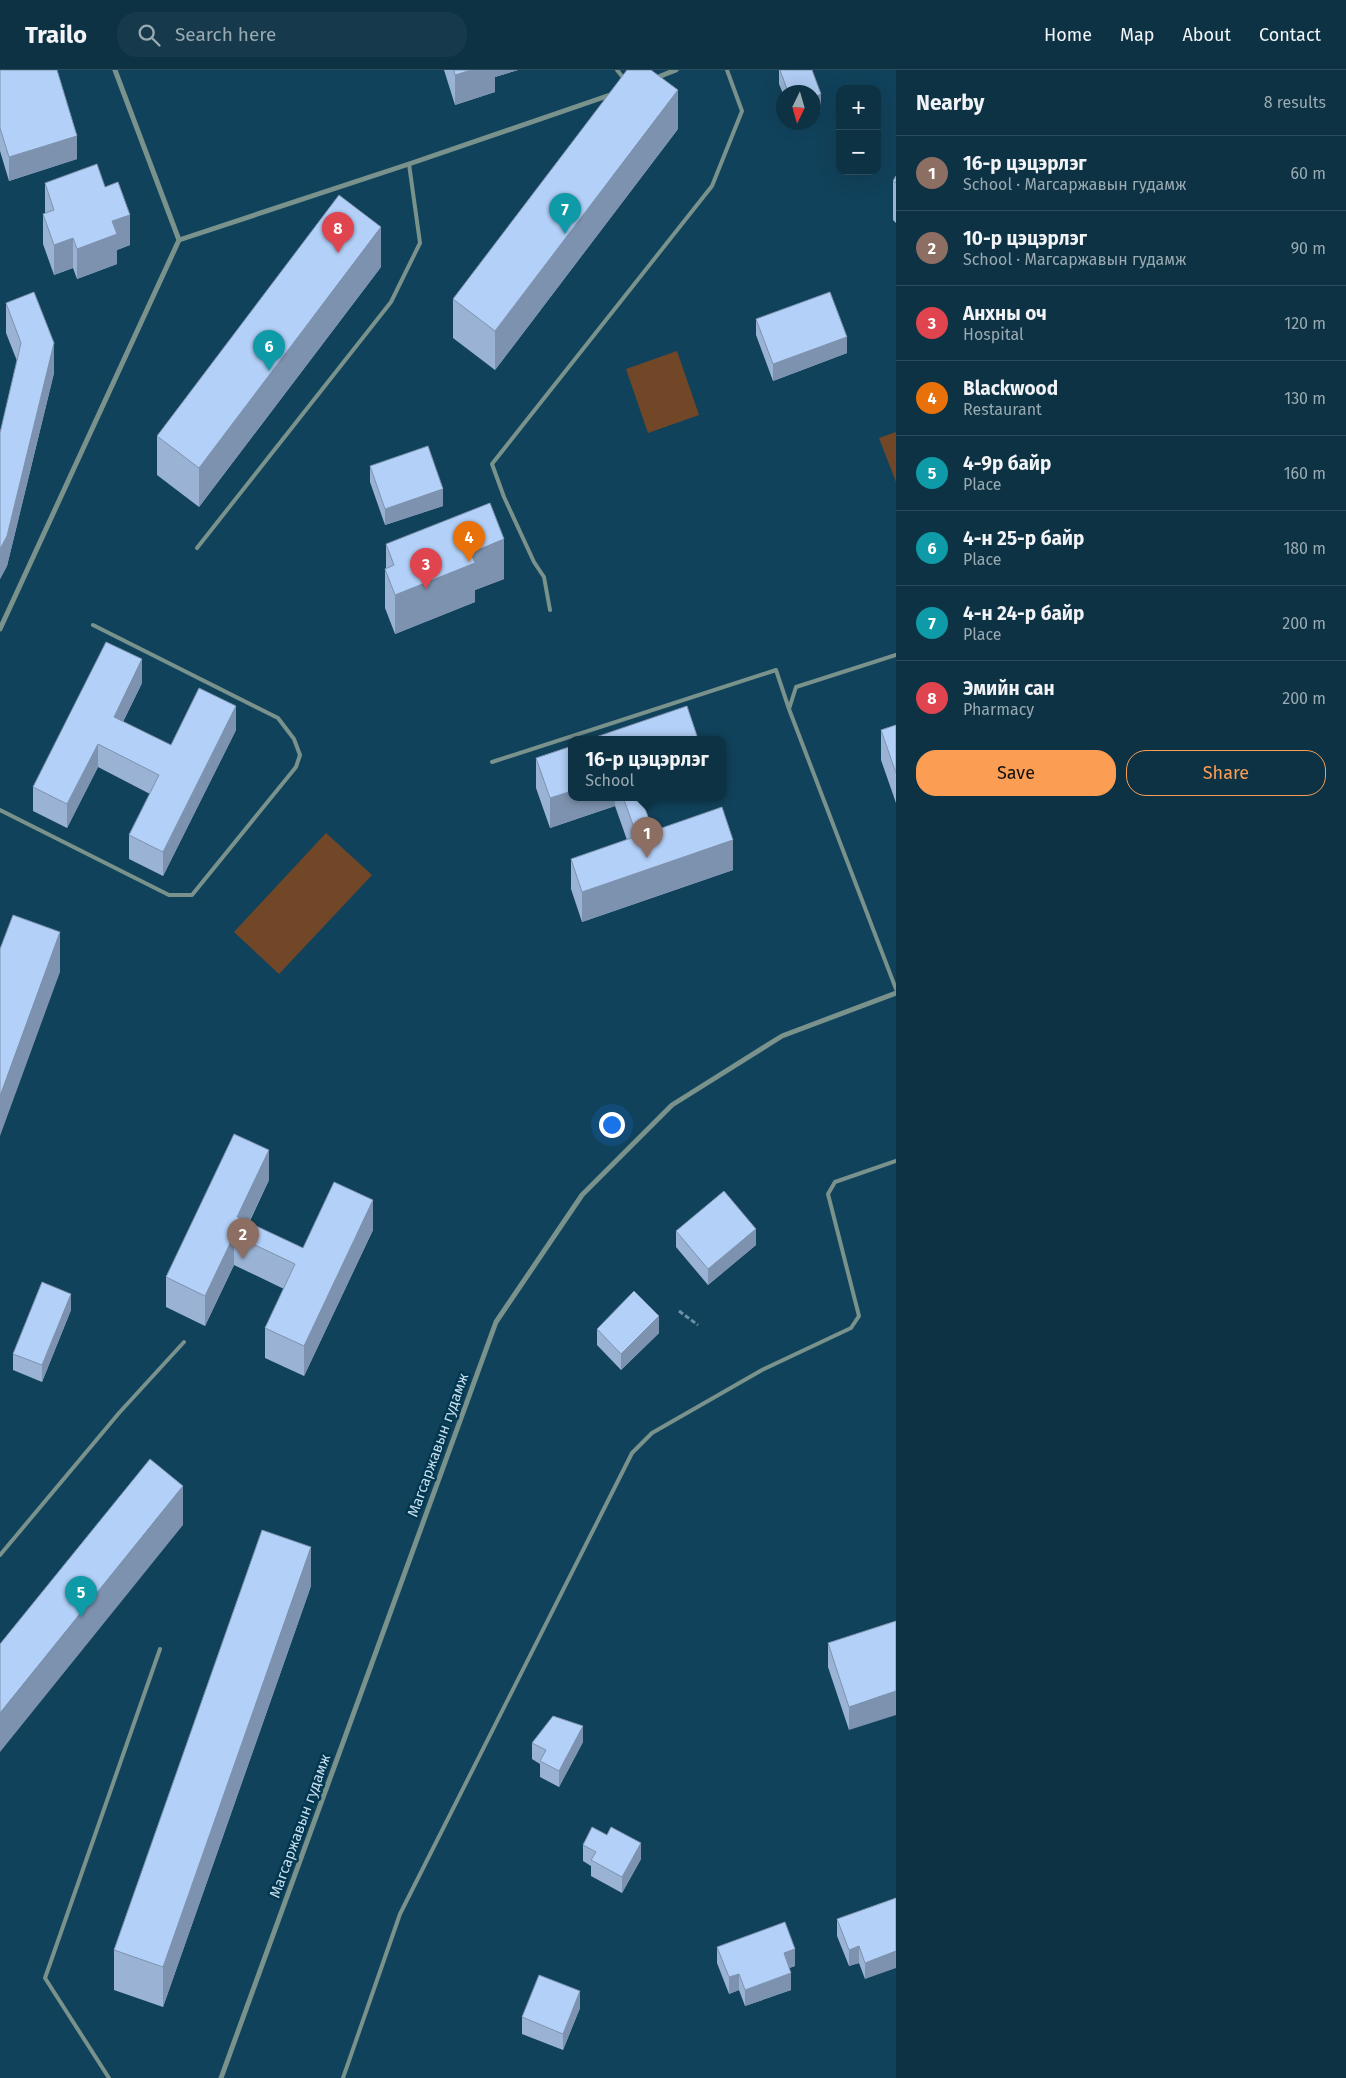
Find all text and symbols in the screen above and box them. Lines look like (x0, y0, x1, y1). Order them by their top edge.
search box (117, 12, 467, 57)
text: Trailo (25, 21, 87, 49)
icon: search (135, 21, 163, 49)
text: Search here (175, 23, 276, 46)
text: Home (1044, 24, 1092, 46)
text: Map (1120, 24, 1154, 46)
text: About (1182, 24, 1231, 46)
text: Contact (1259, 24, 1321, 46)
north arrow (776, 85, 821, 130)
map controls (836, 85, 881, 175)
button: + (836, 85, 881, 130)
text: Nearby (916, 90, 984, 116)
text: 8 results (1264, 93, 1326, 112)
button: − (836, 130, 881, 175)
text: 16-р цэцэрлэг (963, 152, 1087, 175)
text: 1 (928, 164, 936, 183)
text: 60 m (1291, 164, 1326, 183)
text: School · Магсаржавын гудамж (963, 175, 1187, 194)
pin: 7 (549, 193, 581, 234)
pin: 8 (322, 212, 354, 253)
text: 10-р цэцэрлэг (963, 227, 1087, 250)
text: 2 (928, 239, 936, 258)
text: 90 m (1291, 239, 1326, 258)
text: School · Магсаржавын гудамж (963, 250, 1187, 269)
text: Анхны оч (963, 302, 1047, 325)
text: 3 (928, 314, 936, 333)
text: 120 m (1284, 314, 1326, 333)
text: Hospital (963, 325, 1024, 344)
pin: 6 (253, 330, 285, 371)
text: Blackwood (963, 377, 1058, 400)
text: 4 (927, 389, 937, 408)
text: 130 m (1284, 389, 1326, 408)
text: Restaurant (963, 400, 1042, 419)
text: 4-9р байр (963, 452, 1051, 475)
text: 5 (928, 464, 936, 483)
text: 160 m (1284, 464, 1326, 483)
text: Place (963, 475, 1002, 494)
pin: 4 (453, 521, 485, 562)
text: 4-н 25-р байр (963, 527, 1084, 550)
text: 6 (927, 539, 937, 558)
text: 180 m (1283, 539, 1326, 558)
pin: 3 (410, 548, 442, 589)
text: Place (963, 550, 1002, 569)
text: 4-н 24-р байр (963, 602, 1084, 625)
text: 7 (928, 614, 936, 633)
text: 200 m (1282, 614, 1326, 633)
text: Place (963, 625, 1002, 644)
text: Эмийн сан (963, 677, 1055, 700)
text: 8 (927, 689, 937, 708)
text: 200 m (1282, 689, 1326, 708)
text: Pharmacy (963, 700, 1034, 719)
popup (568, 736, 726, 801)
text: 16-р цэцэрлэг (585, 748, 709, 771)
button: Save (916, 750, 1116, 796)
button: Share (1126, 750, 1326, 796)
text: School (585, 771, 634, 790)
pin: 1 (631, 817, 663, 858)
your location (599, 1112, 625, 1138)
pin: 2 (227, 1218, 259, 1259)
street label: Магсаржавын гудамж (404, 1370, 473, 1519)
pin: 5 (65, 1576, 97, 1617)
street label: Магсаржавын гудамж (266, 1751, 335, 1900)

